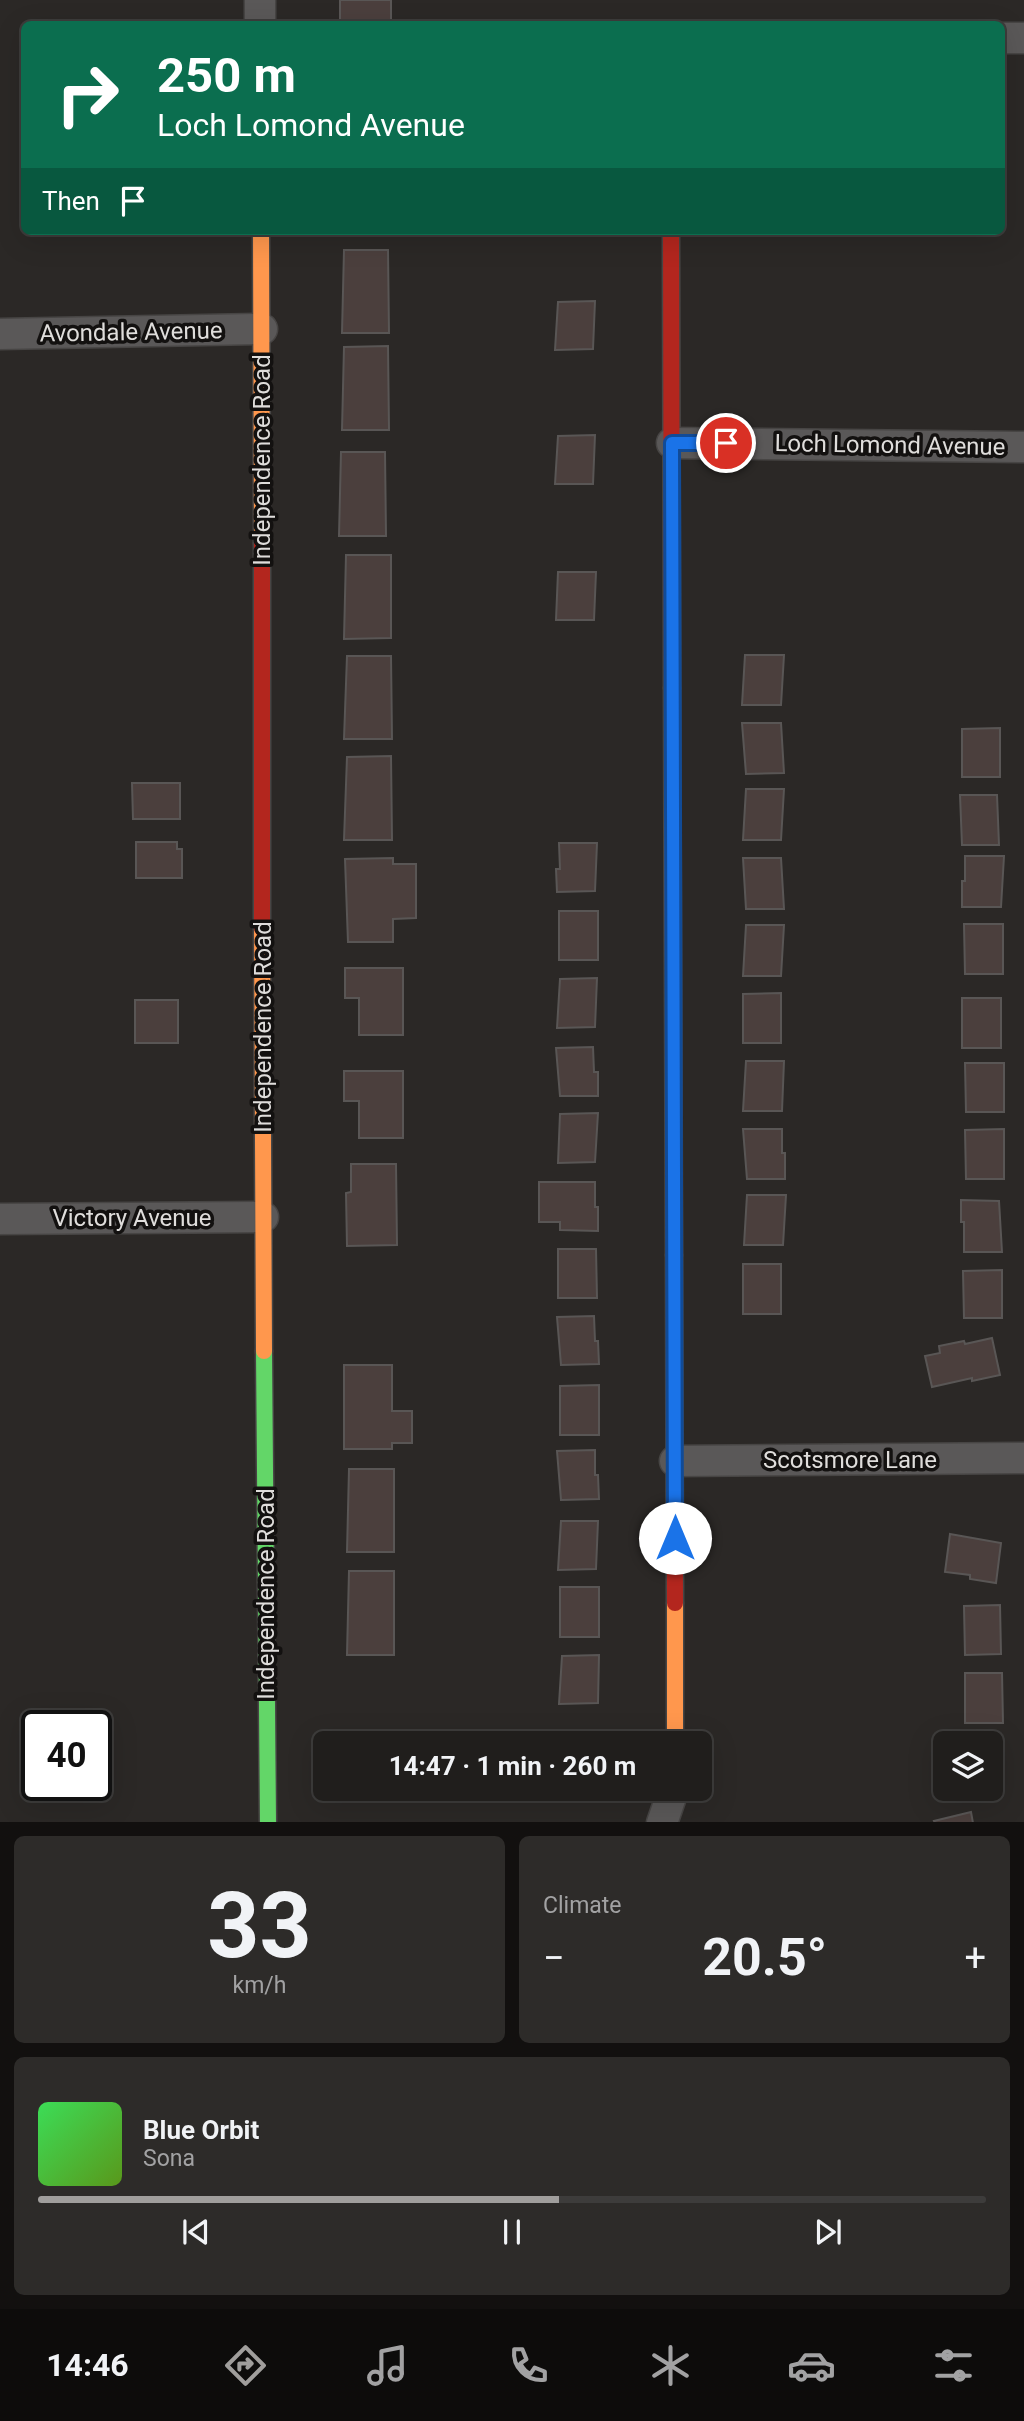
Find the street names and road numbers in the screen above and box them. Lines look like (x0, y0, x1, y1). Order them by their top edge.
street label: Avondale Avenue (39, 316, 223, 348)
street label: Independence Road (248, 354, 276, 566)
street label: Loch Lomond Avenue (774, 429, 1006, 461)
street label: Independence Road (249, 921, 277, 1133)
street label: Victory Avenue (52, 1204, 212, 1232)
street label: Scotsmore Lane (763, 1446, 937, 1474)
street label: Independence Road (252, 1488, 280, 1700)

